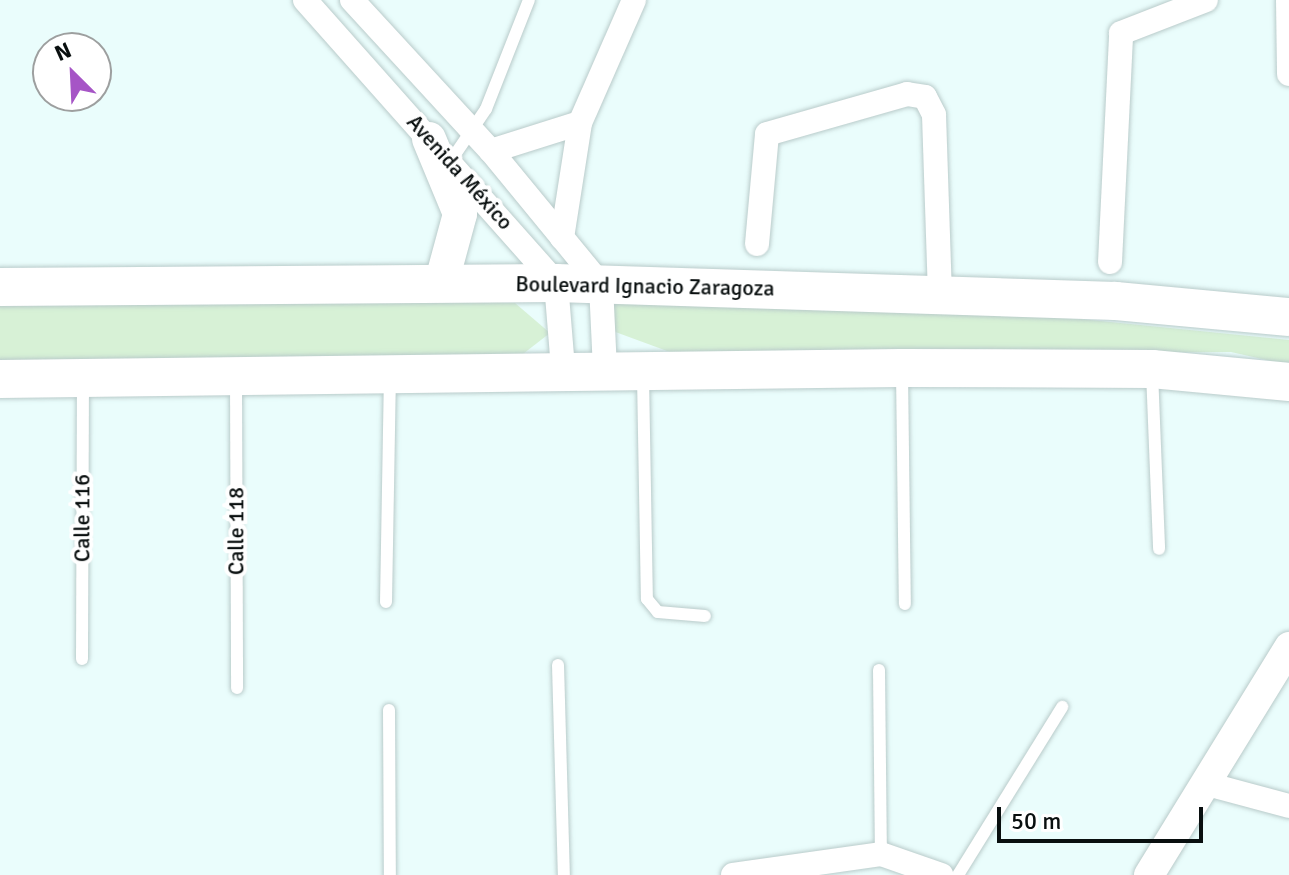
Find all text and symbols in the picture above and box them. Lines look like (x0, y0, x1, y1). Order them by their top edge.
north arrow (32, 32, 112, 112)
text: N (50, 36, 75, 67)
street label: Avenida México (401, 109, 519, 235)
street label: Boulevard Ignacio Zaragoza (515, 271, 775, 301)
street label: Calle 116 (69, 474, 95, 562)
street label: Calle 118 (223, 487, 249, 575)
scale bar (1001, 791, 1207, 841)
text: 50 m (1011, 806, 1061, 836)

